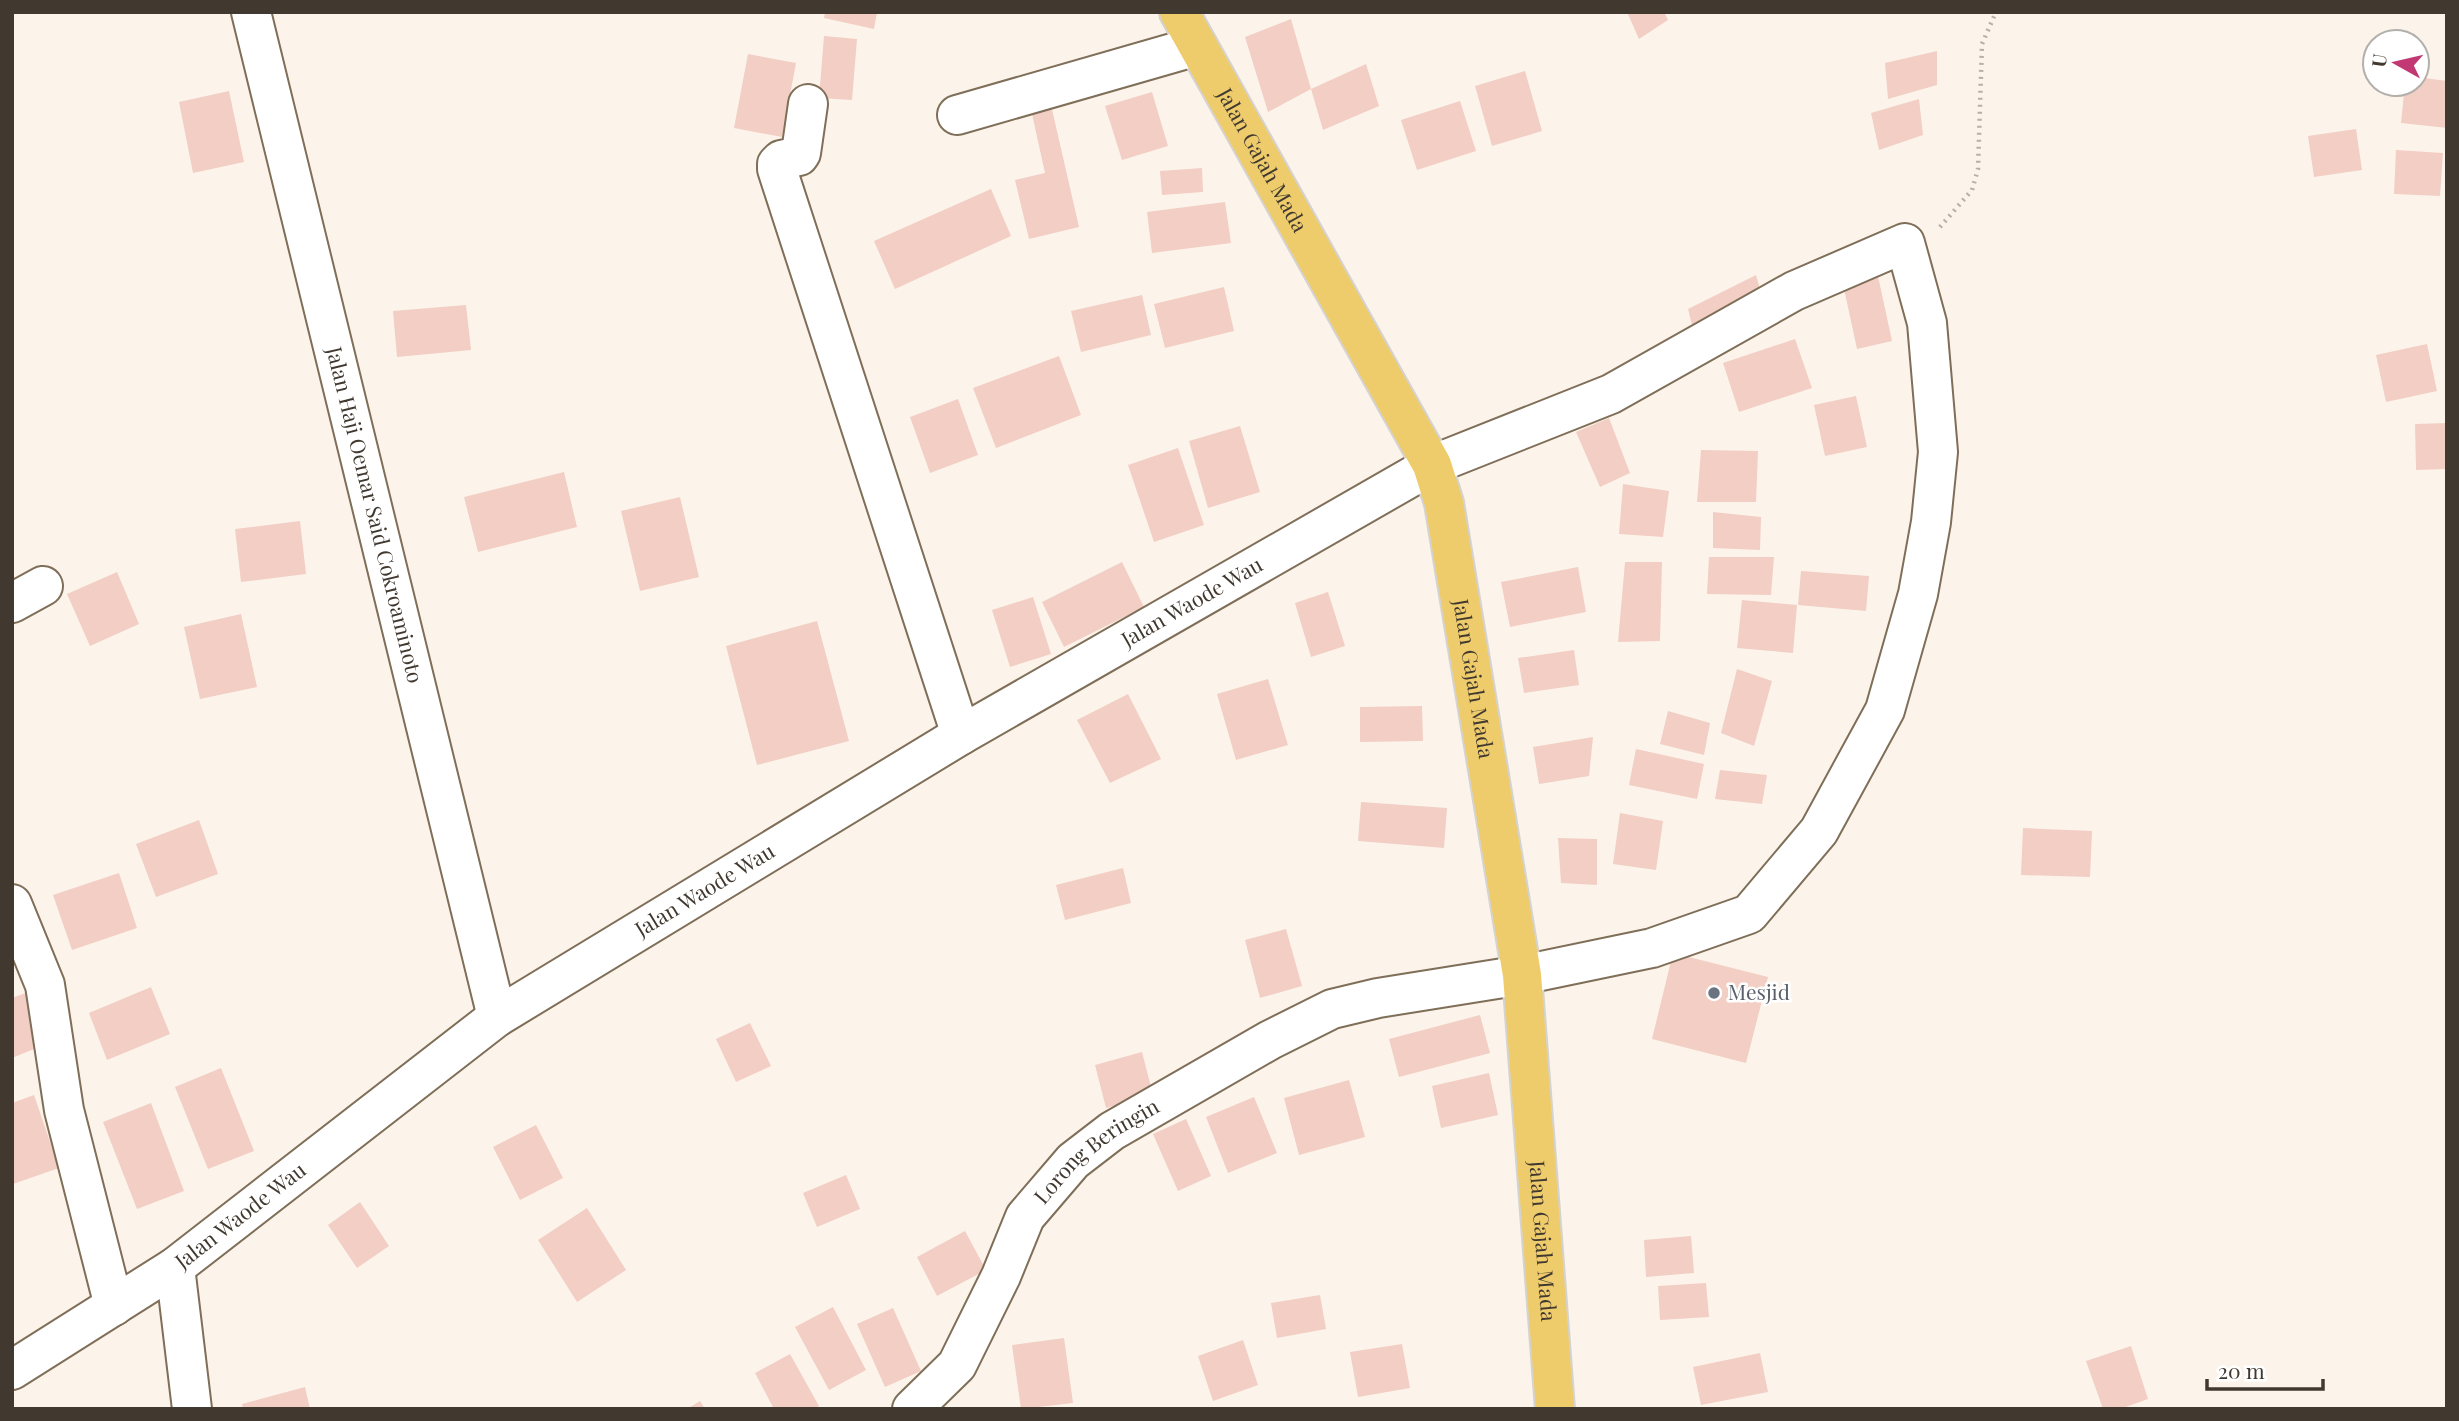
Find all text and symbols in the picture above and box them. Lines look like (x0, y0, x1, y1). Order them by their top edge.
north arrow (2361, 28, 2431, 98)
text: U (2364, 52, 2392, 69)
street label: Jalan Gajah Mada (1212, 81, 1315, 237)
street label: Jalan Haji Oemar Said Cokroaminoto (321, 343, 431, 686)
street label: Jalan Waode Wau (1115, 549, 1267, 653)
street label: Jalan Gajah Mada (1448, 596, 1502, 761)
street label: Jalan Waode Wau (628, 836, 779, 942)
place label: Mesjid (1728, 977, 1790, 1005)
marker: Mesjid (1706, 985, 1722, 1001)
street label: Lorong Beringin (1026, 1091, 1164, 1209)
street label: Jalan Waode Wau (168, 1155, 311, 1275)
street label: Jalan Gajah Mada (1524, 1159, 1564, 1323)
scale bar (2207, 1348, 2322, 1392)
text: 20 m (2218, 1356, 2265, 1384)

